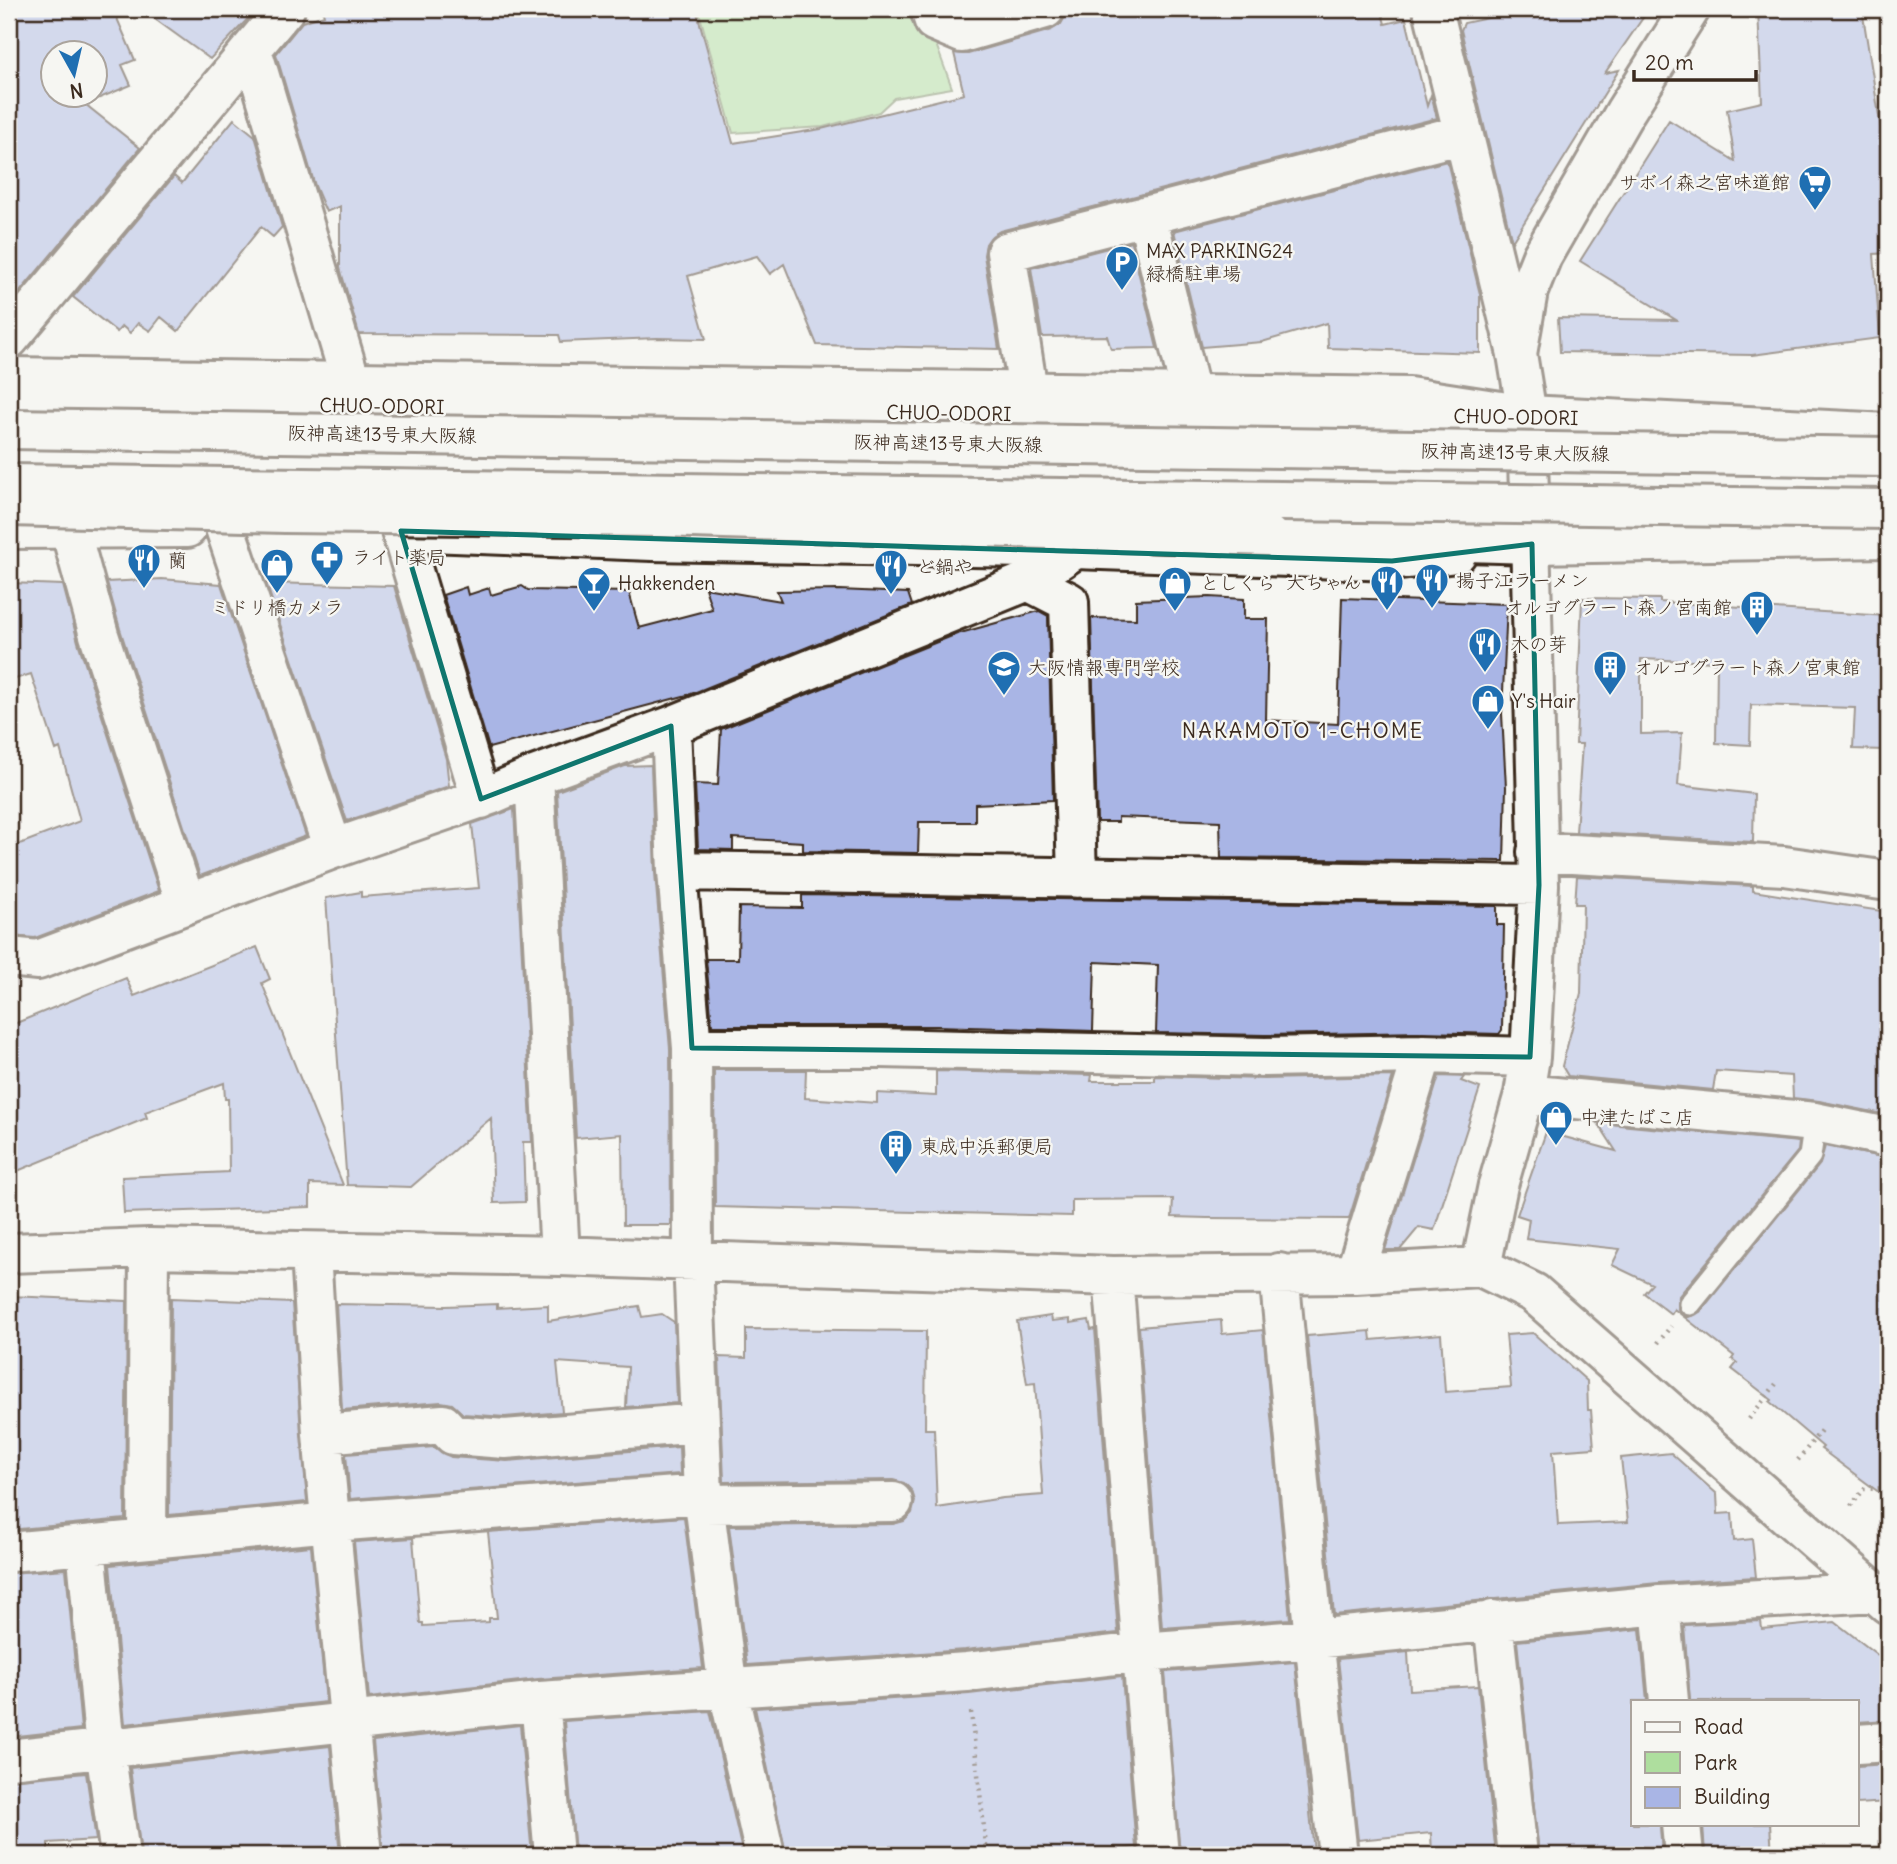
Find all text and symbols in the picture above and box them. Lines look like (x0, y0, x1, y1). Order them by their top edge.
north arrow (38, 38, 108, 108)
scale bar (1634, 38, 1757, 82)
text: 20 m (1645, 49, 1694, 76)
text: N (68, 78, 85, 104)
supermarket icon: サボイ森之宮味道館 (1796, 163, 1834, 212)
place label: サボイ森之宮味道館 (1619, 170, 1790, 194)
place label: MAX PARKING24 緑橋駐車場 (1146, 239, 1293, 285)
parking icon: MAX PARKING24 緑橋駐車場 (1103, 243, 1141, 292)
street label: CHUO-ODORI (319, 393, 445, 419)
street label: CHUO-ODORI (886, 400, 1012, 426)
street label: CHUO-ODORI (1453, 404, 1579, 430)
street label: 阪神高速13号東大阪線 (287, 420, 477, 448)
street label: 阪神高速13号東大阪線 (853, 429, 1043, 457)
street label: 阪神高速13号東大阪線 (1420, 438, 1610, 466)
pharmacy icon: ライト薬局 (308, 538, 346, 587)
restaurant icon: 蘭 (125, 541, 163, 590)
place label: ライト薬局 (352, 545, 446, 569)
shop icon: ミドリ橋カメラ (258, 546, 296, 595)
restaurant icon: ど鍋や (872, 547, 910, 596)
place label: 蘭 (168, 548, 187, 572)
place label: ど鍋や (916, 554, 973, 578)
restaurant icon: 揚子江ラーメン (1413, 561, 1451, 610)
restaurant icon: 大ちゃん (1368, 563, 1406, 612)
bar icon: Hakkenden (575, 564, 613, 613)
shop icon: としくら (1156, 564, 1194, 613)
place label: 揚子江ラーメン (1456, 568, 1589, 592)
place label: 大ちゃん (1286, 570, 1362, 594)
place label: Hakkenden (618, 571, 715, 595)
place label: としくら (1200, 571, 1276, 595)
building icon: オルゴグラート森ノ宮南館 (1738, 588, 1776, 637)
place label: ミドリ橋カメラ (210, 595, 344, 619)
place label: オルゴグラート森ノ宮南館 (1505, 595, 1732, 619)
restaurant icon: 木の芽 (1466, 625, 1504, 674)
place label: 木の芽 (1510, 632, 1567, 656)
school or university icon: 大阪情報専門学校 (985, 648, 1023, 697)
building icon: オルゴグラート森ノ宮東館 (1591, 648, 1629, 697)
place label: 大阪情報専門学校 (1028, 655, 1180, 679)
place label: オルゴグラート森ノ宮東館 (1634, 655, 1861, 679)
shop icon: Y's Hair (1469, 682, 1507, 731)
place label: Y's Hair (1512, 689, 1576, 713)
district label: NAKAMOTO 1-CHOME (1182, 717, 1424, 744)
shop icon: 中津たばこ店 (1537, 1098, 1575, 1147)
place label: 中津たばこ店 (1580, 1105, 1694, 1129)
building icon: 東成中浜郵便局 (877, 1127, 915, 1176)
place label: 東成中浜郵便局 (920, 1134, 1053, 1158)
legend (1631, 1700, 1858, 1826)
text: Road (1694, 1713, 1743, 1740)
text: Park (1694, 1749, 1737, 1776)
text: Building (1694, 1783, 1770, 1810)

